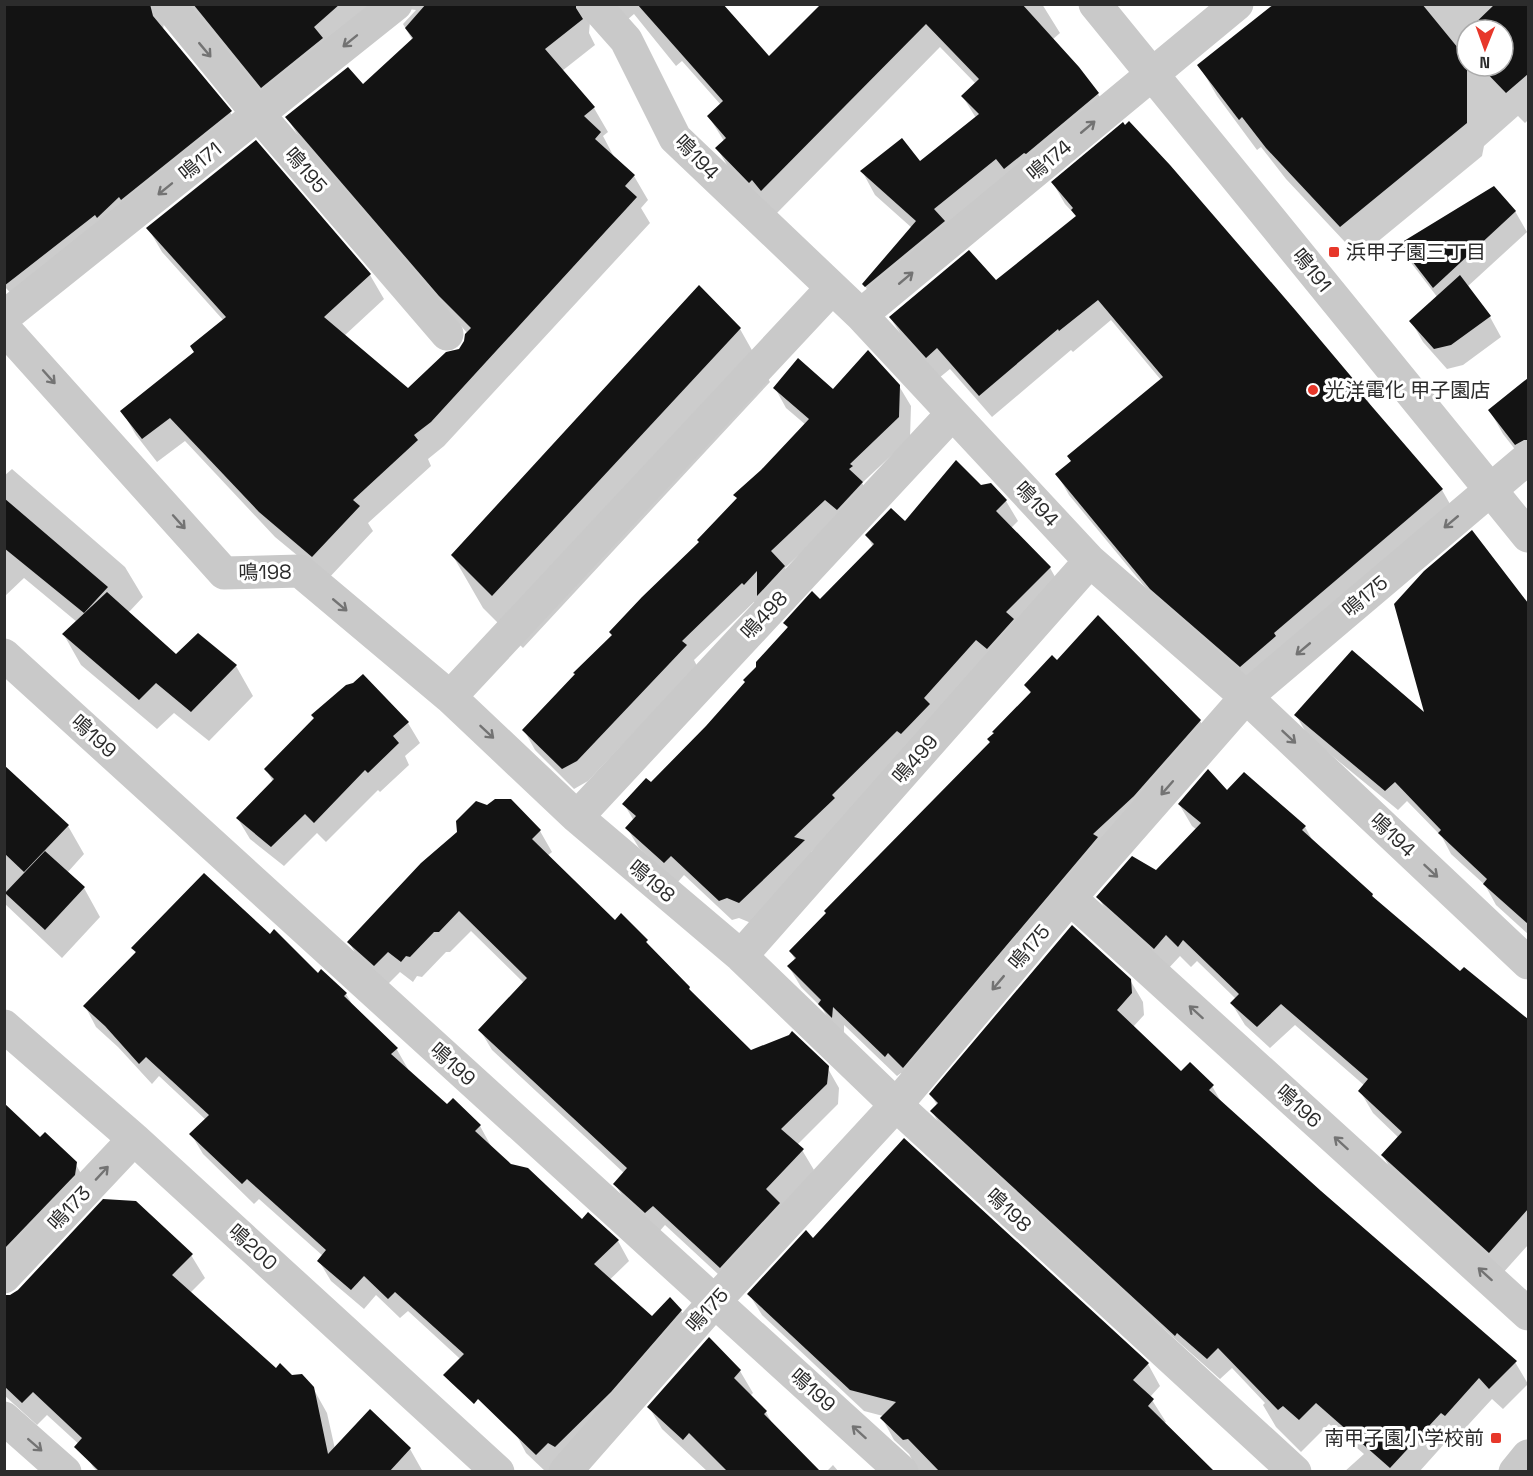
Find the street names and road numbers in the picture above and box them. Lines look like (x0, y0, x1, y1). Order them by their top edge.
street label: 鳴194 (669, 129, 725, 185)
street label: 鳴174 (1021, 134, 1077, 186)
street label: 鳴171 (173, 136, 227, 186)
street label: 鳴195 (279, 142, 333, 198)
street label: 鳴191 (1286, 243, 1338, 297)
street label: 鳴194 (1009, 476, 1065, 532)
street label: 鳴198 (238, 559, 292, 585)
street label: 鳴175 (1337, 569, 1393, 623)
street label: 鳴498 (735, 585, 793, 645)
street label: 鳴199 (66, 709, 122, 763)
street label: 鳴499 (886, 729, 944, 789)
street label: 鳴194 (1365, 807, 1421, 863)
street label: 鳴198 (623, 854, 681, 908)
street label: 鳴175 (1002, 919, 1056, 975)
street label: 鳴199 (425, 1037, 481, 1091)
street label: 鳴196 (1271, 1079, 1327, 1133)
street label: 鳴173 (42, 1180, 96, 1236)
street label: 鳴198 (981, 1182, 1037, 1238)
street label: 鳴200 (223, 1218, 283, 1276)
street label: 鳴175 (680, 1282, 734, 1338)
street label: 鳴199 (785, 1363, 841, 1417)

